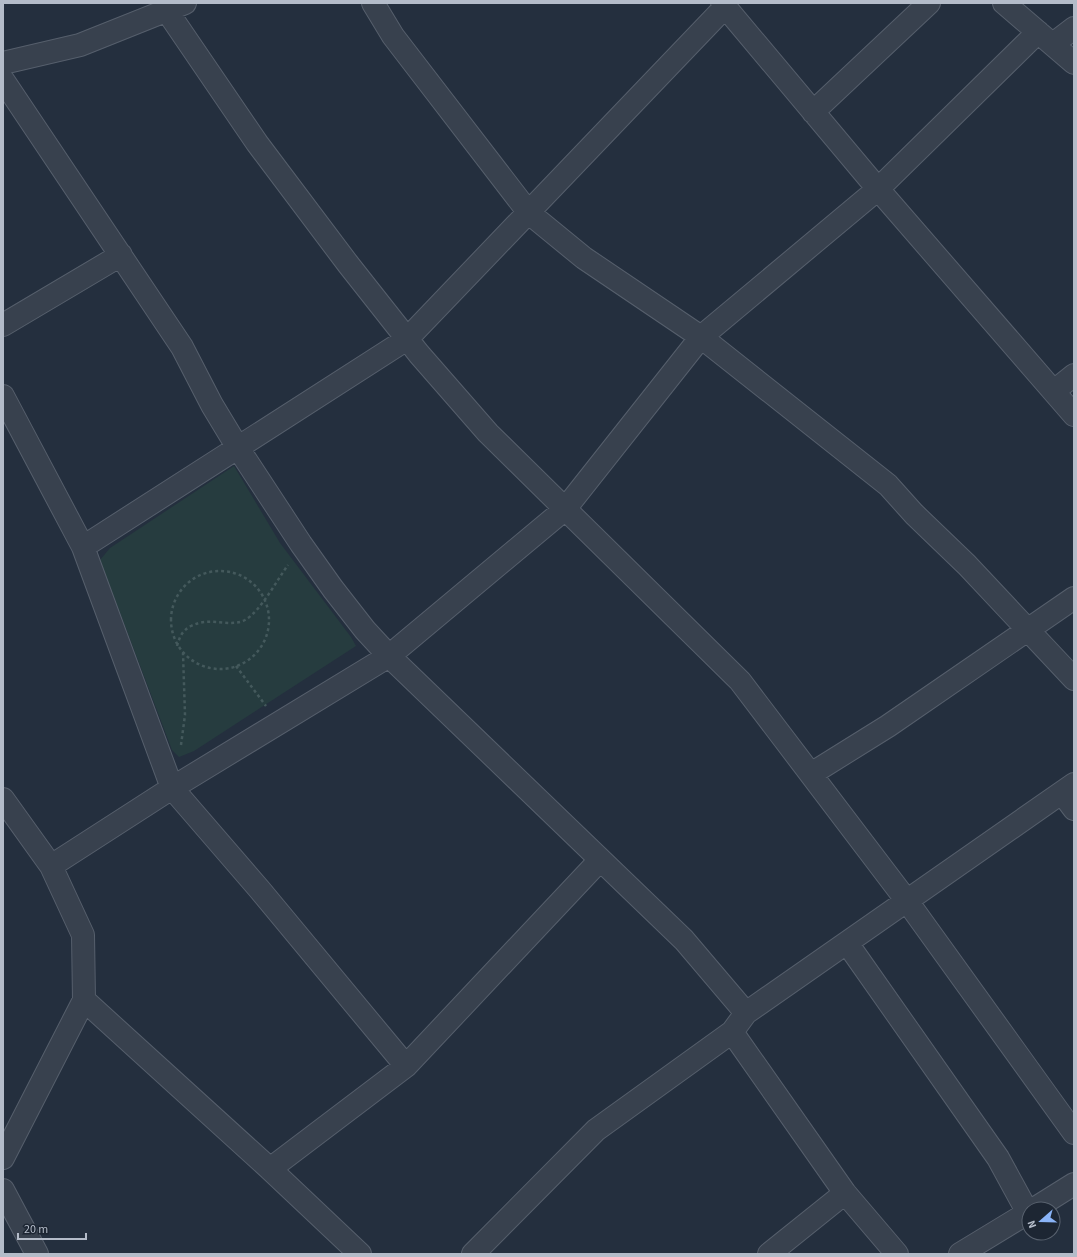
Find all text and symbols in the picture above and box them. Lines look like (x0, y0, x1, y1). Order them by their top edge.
north arrow (1021, 1201, 1061, 1241)
scale bar (18, 1215, 86, 1241)
text: N (1024, 1218, 1040, 1230)
text: 20 m (24, 1221, 48, 1238)

